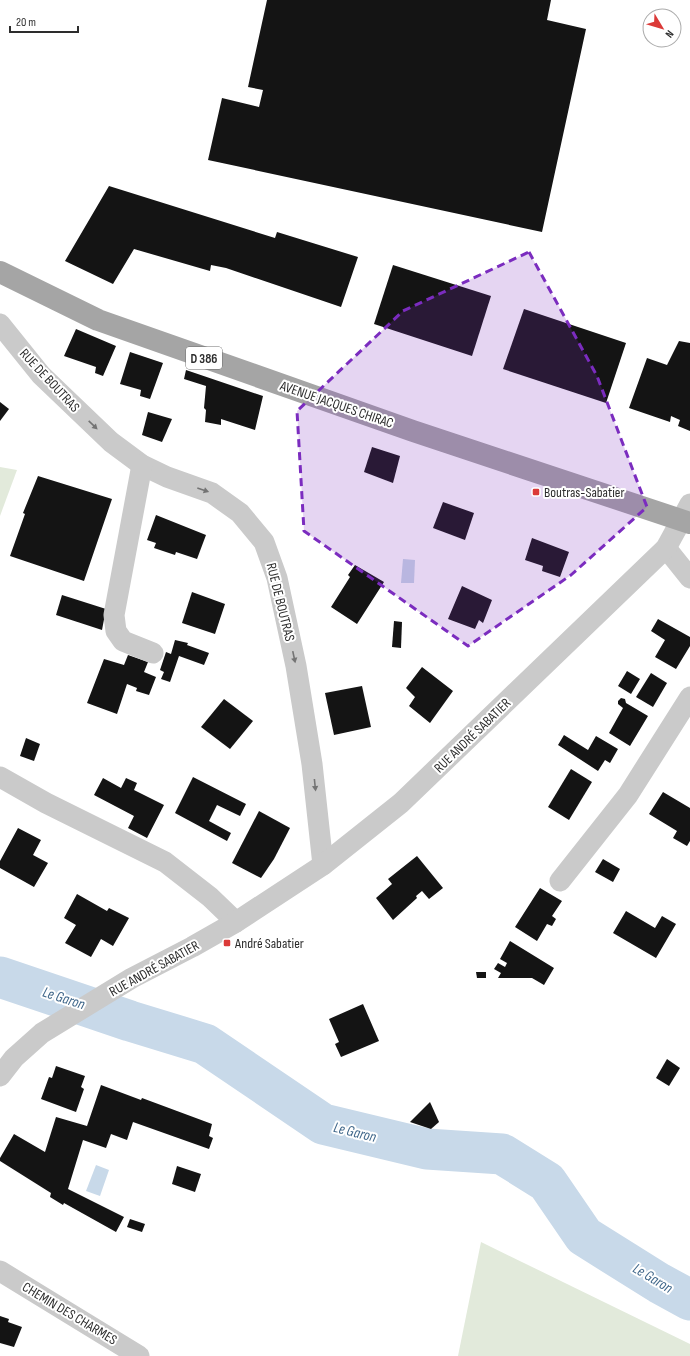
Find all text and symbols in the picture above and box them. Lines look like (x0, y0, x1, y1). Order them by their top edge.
scale bar (10, 8, 78, 34)
north arrow (642, 8, 682, 48)
text: 20 m (16, 15, 36, 30)
text: N (662, 28, 676, 40)
street label: RUE DE BOUTRAS (16, 345, 83, 416)
road number: D 386 (186, 347, 222, 369)
street label: AVENUE JACQUES CHIRAC (277, 377, 396, 432)
one-way arrow (88, 420, 98, 429)
place label: Boutras-Sabatier (544, 484, 625, 501)
one-way arrow (198, 487, 210, 493)
marker: Boutras-Sabatier (531, 487, 541, 497)
street label: RUE DE BOUTRAS (263, 561, 298, 643)
one-way arrow (292, 650, 298, 663)
street label: RUE ANDRÉ SABATIER (430, 694, 515, 776)
one-way arrow (311, 779, 318, 791)
place label: André Sabatier (234, 935, 304, 952)
street label: RUE ANDRÉ SABATIER (106, 936, 203, 1000)
marker: André Sabatier (222, 938, 232, 948)
water label: Le Garon (40, 983, 87, 1014)
water label: Le Garon (332, 1118, 378, 1147)
water label: Le Garon (629, 1259, 676, 1298)
street label: CHEMIN DES CHARMES (19, 1278, 120, 1348)

